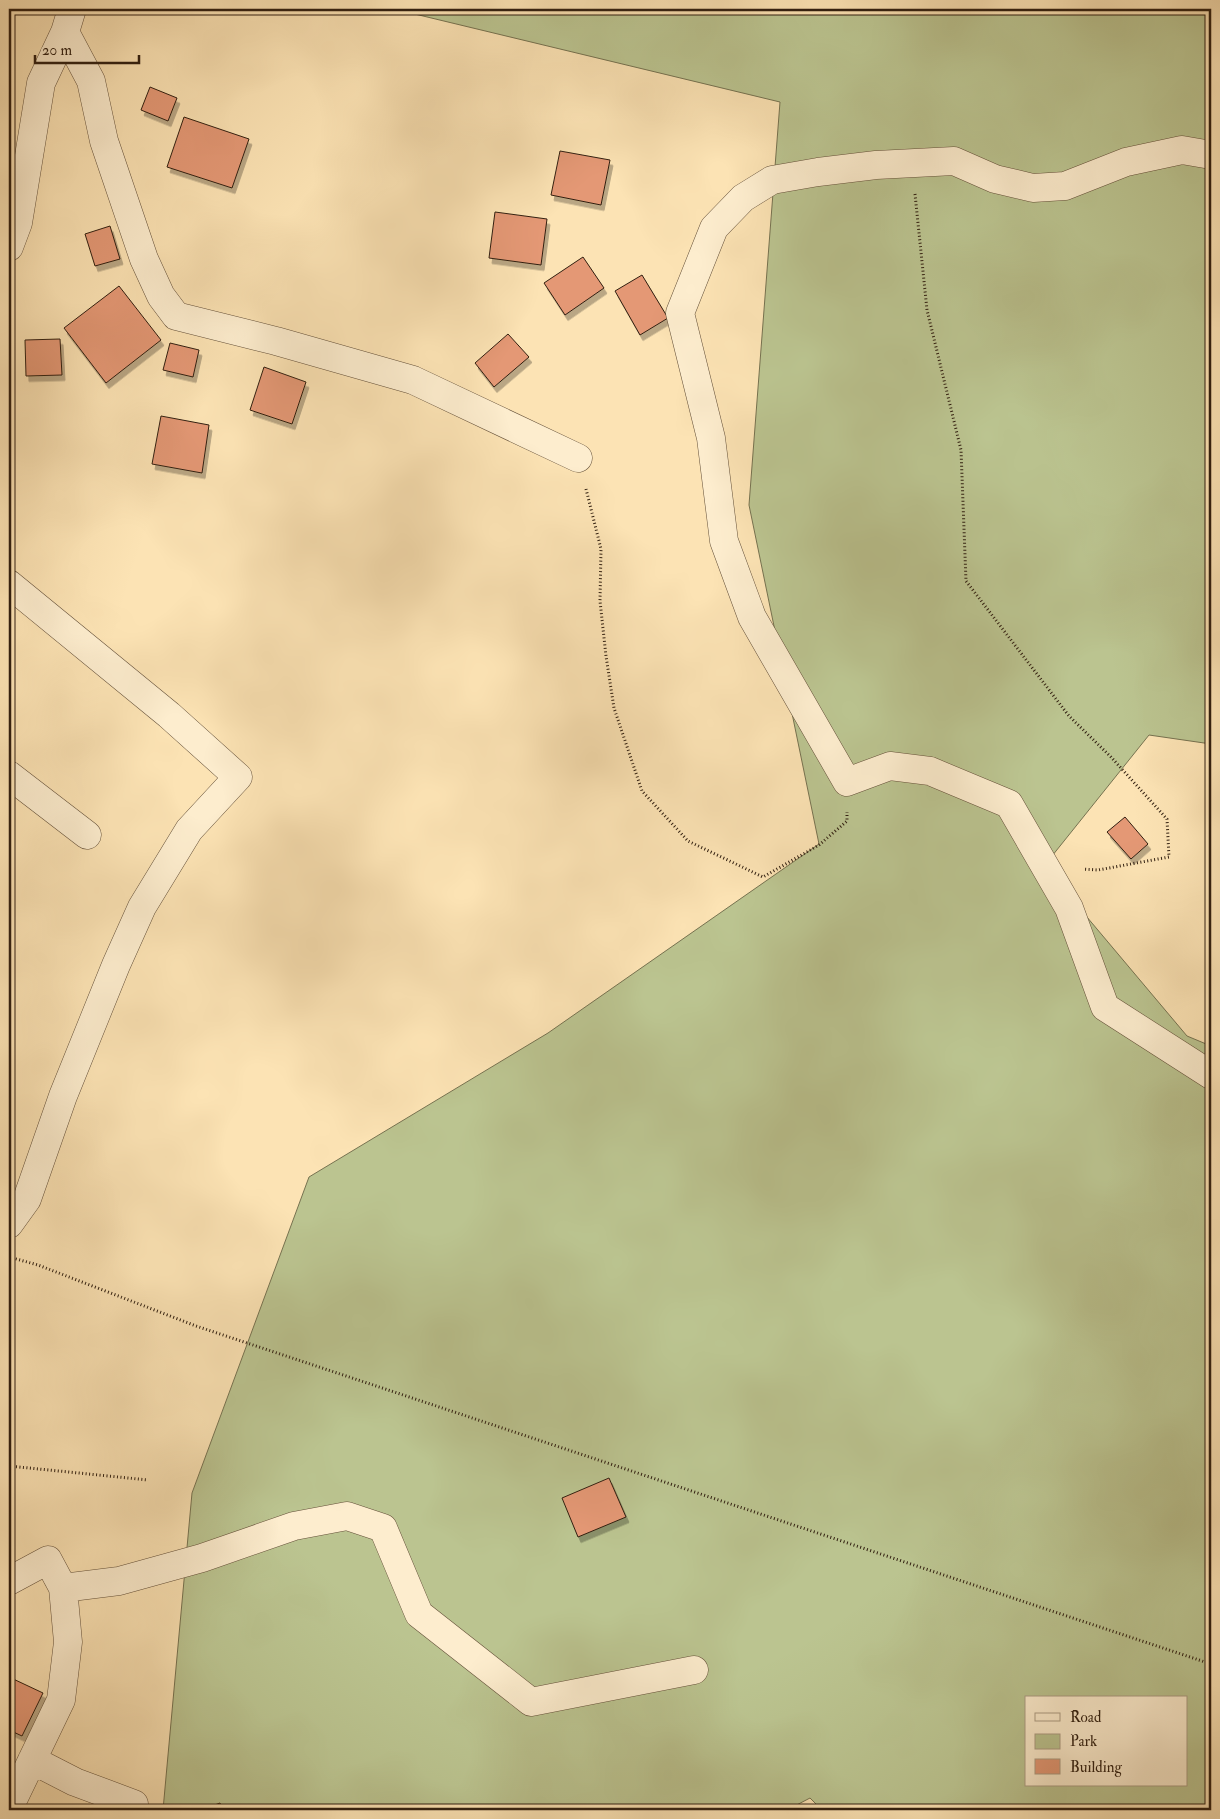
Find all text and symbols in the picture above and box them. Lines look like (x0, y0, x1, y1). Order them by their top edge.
scale bar (35, 32, 139, 64)
text: 20 m (42, 41, 72, 60)
legend (1025, 1696, 1188, 1786)
text: Road (1070, 1708, 1102, 1727)
text: Park (1070, 1732, 1097, 1751)
text: Building (1070, 1758, 1122, 1777)

